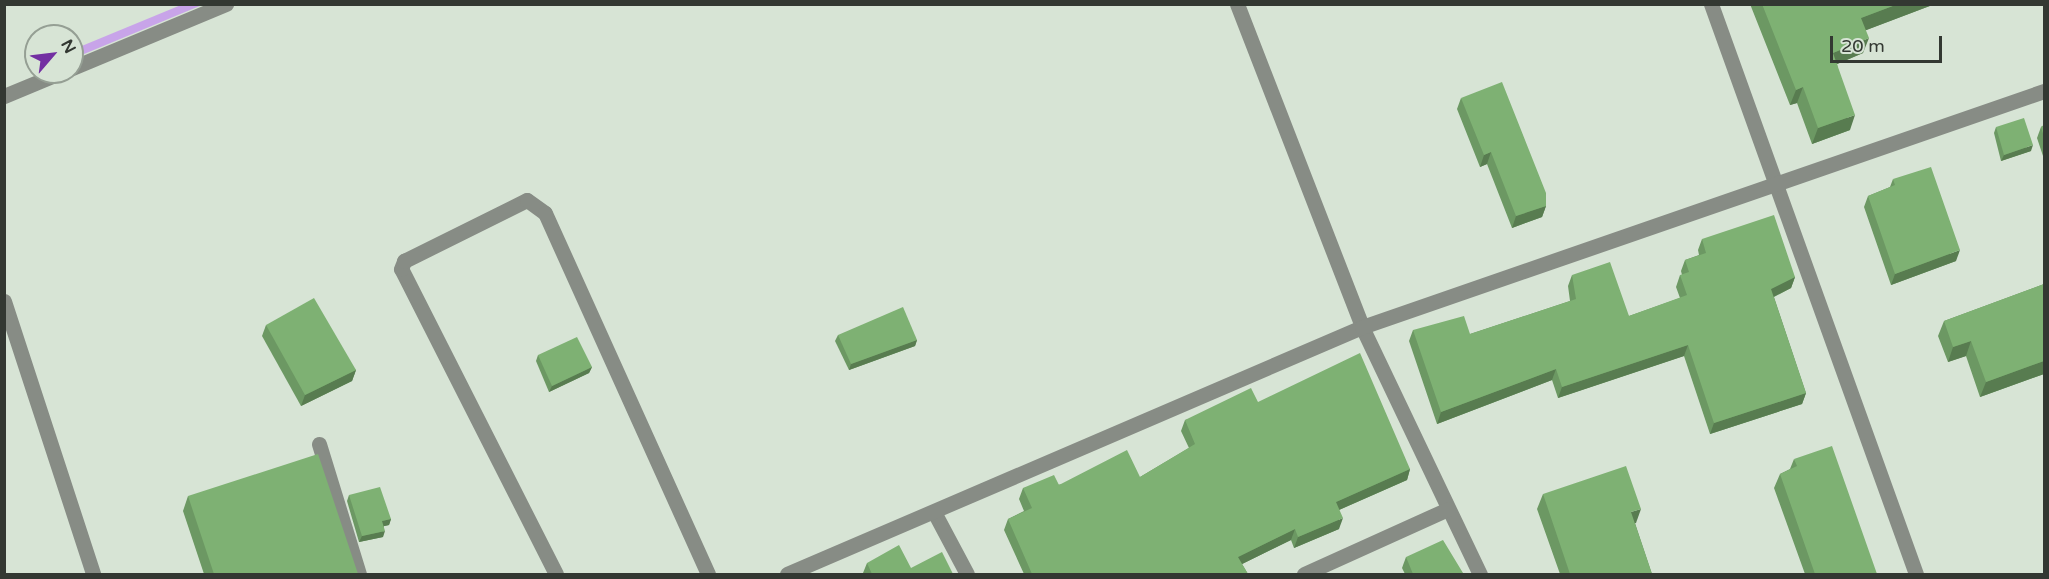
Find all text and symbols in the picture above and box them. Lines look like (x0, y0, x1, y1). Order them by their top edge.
north arrow (24, 24, 84, 84)
scale bar (1833, 24, 1946, 62)
text: 20 m (1841, 35, 1885, 57)
text: N (56, 36, 80, 57)

